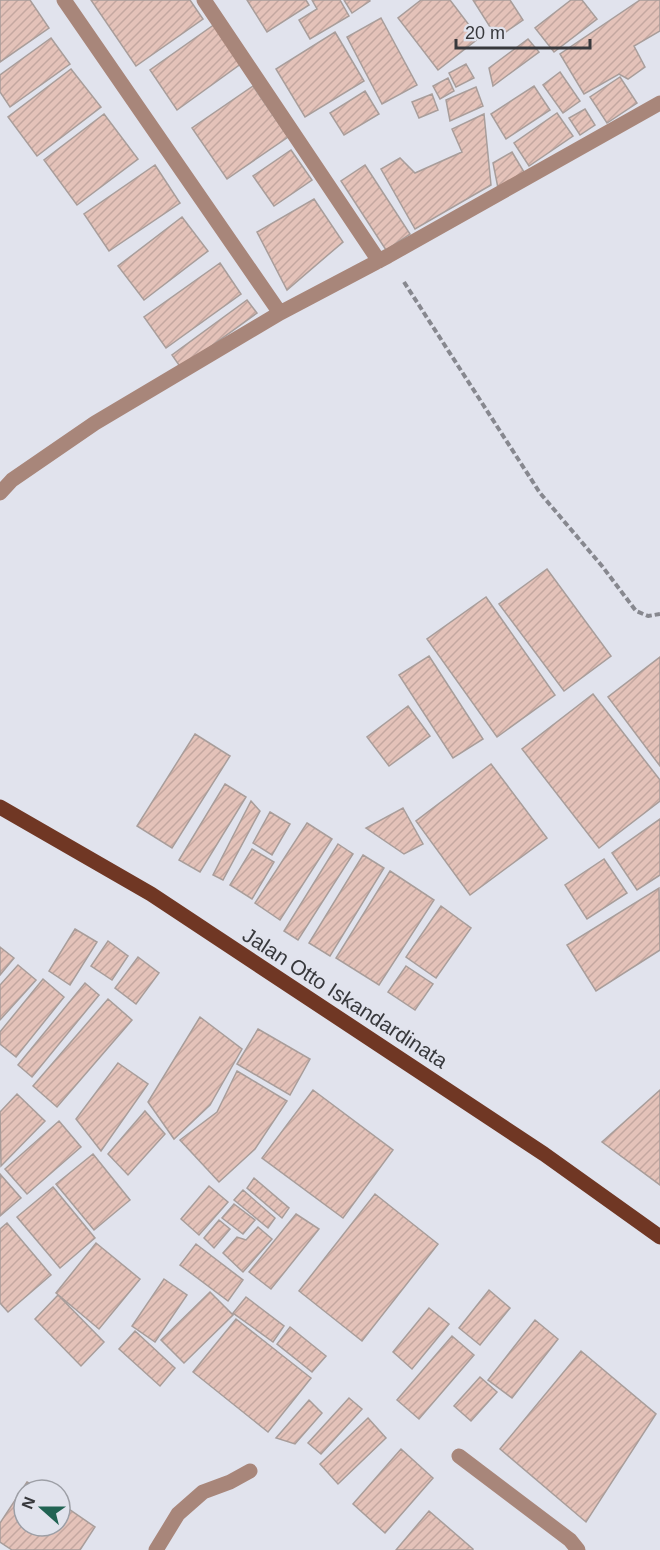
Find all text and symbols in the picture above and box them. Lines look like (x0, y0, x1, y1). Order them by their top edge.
scale bar (456, 12, 590, 50)
text: 20 m (465, 23, 505, 43)
street label: Jalan Otto Iskandardinata (239, 923, 452, 1073)
north arrow (12, 1478, 72, 1538)
text: N (18, 1494, 38, 1511)

